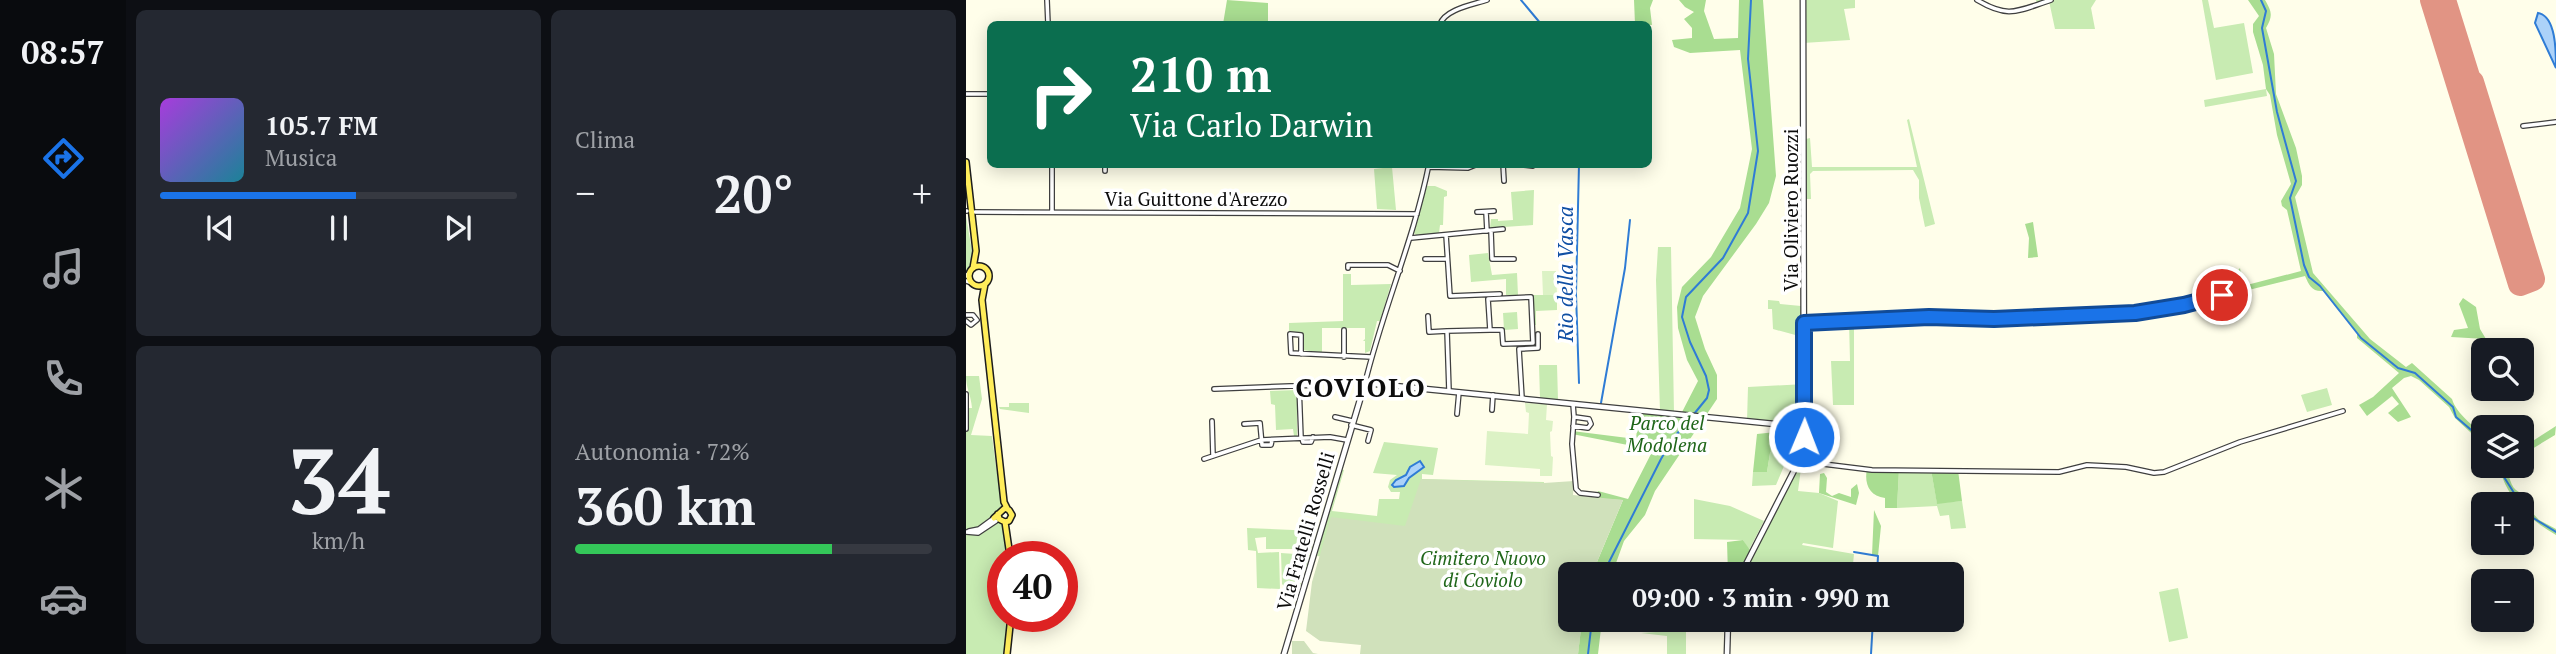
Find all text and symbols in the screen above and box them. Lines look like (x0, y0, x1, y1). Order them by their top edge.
text: 08:57 (21, 31, 105, 73)
text: 210 m (1130, 41, 1272, 106)
icon: right (1015, 49, 1106, 140)
text: Via Carlo Darwin (1130, 104, 1373, 146)
text: 105.7 FM (265, 108, 378, 142)
text: Clima (575, 124, 635, 155)
street label: Via Oliviero Ruozzi (1778, 129, 1803, 291)
icon: directions (39, 134, 88, 183)
text: Musica (265, 142, 337, 173)
text: 20° (713, 159, 794, 228)
text: − (575, 168, 595, 218)
text: + (912, 168, 932, 218)
street label: Via Guittone d'Arezzo (1104, 186, 1288, 211)
water label: Rio della Vasca (1551, 206, 1579, 343)
icon: previous (201, 209, 239, 247)
icon: pause (320, 209, 358, 247)
icon: next (439, 209, 477, 247)
icon: music (39, 244, 88, 293)
pin (2192, 265, 2252, 325)
icon: arrive (2203, 276, 2241, 314)
map controls (2471, 338, 2534, 632)
button: search (2471, 338, 2534, 401)
icon: phone (39, 354, 88, 403)
district label: COVIOLO (1295, 370, 1427, 404)
position arrow (1767, 400, 1841, 474)
park label: Parco del Modolena (1626, 410, 1707, 457)
button: layers (2471, 415, 2534, 478)
text: 34 (287, 419, 390, 540)
text: Autonomia · 72% (575, 436, 750, 467)
street label: Via Fratelli Rosselli (1270, 449, 1340, 613)
icon: climate (39, 464, 88, 513)
text: 360 km (575, 471, 756, 540)
button: + (2471, 492, 2534, 555)
text: km/h (312, 525, 365, 556)
speed limit sign: 40 (987, 541, 1078, 632)
park label: Cimitero Nuovo di Coviolo (1420, 545, 1546, 592)
button: − (2471, 569, 2534, 632)
icon: car (39, 574, 88, 623)
text: 09:00 · 3 min · 990 m (1632, 580, 1890, 614)

